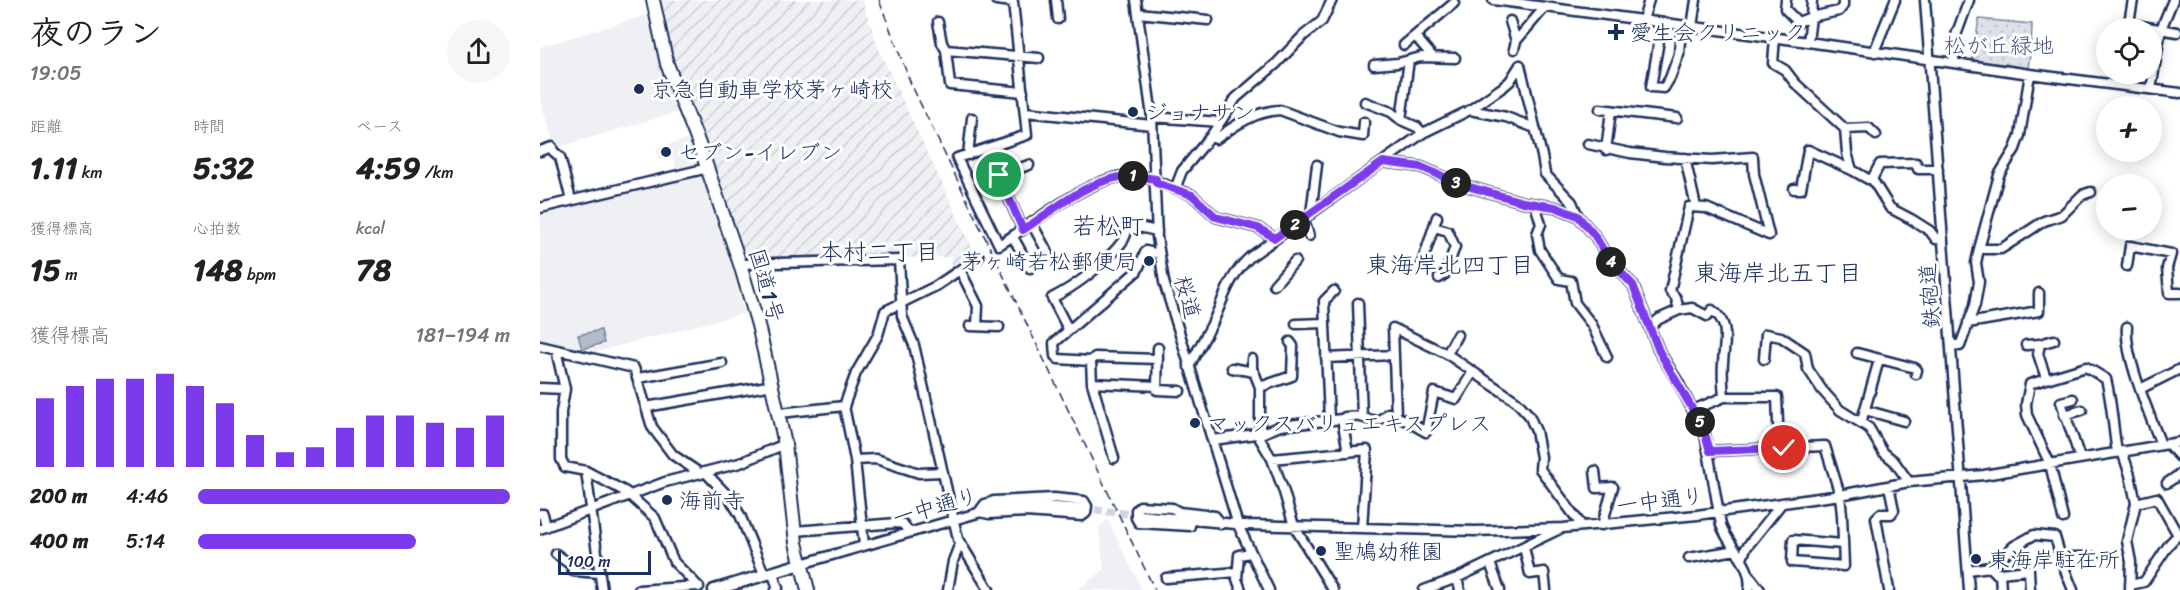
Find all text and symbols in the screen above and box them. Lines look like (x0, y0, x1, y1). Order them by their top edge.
text: 夜のラン (30, 4, 162, 62)
place label: 愛生会クリニック (1630, 13, 1806, 52)
map controls (2096, 18, 2162, 240)
button: locate (2096, 18, 2162, 84)
button: share (447, 20, 510, 83)
marker: 愛生会クリニック (1607, 23, 1625, 41)
park label: 松が丘緑地 (1944, 26, 2054, 65)
text: 19:05 (30, 56, 82, 91)
place label: 京急自動車学校茅ヶ崎校 (651, 70, 893, 109)
marker: 京急自動車学校茅ヶ崎校 (632, 82, 646, 96)
place label: ジョナサン (1145, 93, 1255, 132)
button: + (2096, 96, 2162, 162)
marker: ジョナサン (1126, 105, 1140, 119)
text: 距離 (30, 112, 62, 141)
text: 時間 (193, 112, 225, 141)
text: ペース (356, 112, 403, 141)
place label: セブン-イレブン (678, 133, 842, 172)
text: 1.11 (30, 141, 78, 195)
text: 5:32 (193, 141, 254, 195)
text: 4:59 (356, 141, 421, 195)
marker: セブン-イレブン (659, 145, 673, 159)
pin (973, 149, 1024, 200)
text: km (78, 158, 103, 187)
text: /km (421, 158, 453, 187)
icon: arrive (982, 158, 1015, 191)
pin: 1 (1118, 161, 1148, 191)
text: 1 (1130, 161, 1136, 190)
pin: 3 (1441, 168, 1471, 198)
text: 3 (1452, 168, 1460, 197)
button: − (2096, 174, 2162, 240)
district label: 若松町 (1072, 205, 1144, 247)
pin: 2 (1280, 210, 1310, 240)
text: 2 (1290, 210, 1300, 239)
text: 獲得標高 (30, 214, 94, 243)
text: 心拍数 (193, 214, 241, 243)
text: kcal (356, 214, 385, 243)
district label: 本村二丁目 (819, 231, 939, 273)
place label: 茅ヶ崎若松郵便局 (961, 242, 1137, 281)
text: 15 (30, 243, 61, 297)
text: 148 (193, 243, 243, 297)
text: 78 (356, 243, 391, 297)
street label: 国道1号 (737, 243, 796, 327)
district label: 東海岸北四丁目 (1366, 244, 1534, 286)
pin: 4 (1596, 247, 1626, 277)
text: 4 (1606, 247, 1616, 276)
district label: 東海岸北五丁目 (1694, 252, 1862, 294)
marker: 茅ヶ崎若松郵便局 (1142, 254, 1156, 268)
text: m (61, 260, 78, 289)
text: bpm (243, 260, 276, 289)
street label: 鉄砲道 (1908, 262, 1951, 330)
street label: 桜道 (1163, 271, 1212, 324)
text: 獲得標高 (30, 318, 110, 353)
text: 181–194 m (416, 318, 510, 353)
place label: マックスバリュエキスプレス (1207, 404, 1491, 443)
pin: 5 (1685, 407, 1715, 437)
text: 5 (1695, 407, 1705, 436)
marker: マックスバリュエキスプレス (1188, 416, 1202, 430)
pin (1758, 422, 1809, 473)
icon: check (1767, 431, 1800, 464)
street label: 一中通り (887, 476, 983, 537)
street label: 一中通り (1614, 476, 1706, 525)
text: 200 m (30, 479, 87, 514)
text: 4:46 (126, 479, 168, 514)
place label: 海前寺 (679, 481, 745, 520)
marker: 海前寺 (660, 493, 674, 507)
text: 400 m (30, 524, 88, 559)
text: 5:14 (126, 524, 165, 559)
place label: 聖鳩幼稚園 (1333, 532, 1443, 571)
place label: 東海岸駐在所 (1988, 540, 2120, 579)
marker: 聖鳩幼稚園 (1314, 544, 1328, 558)
text: 100 m (567, 547, 611, 576)
scale bar (558, 548, 651, 576)
marker: 東海岸駐在所 (1969, 552, 1983, 566)

